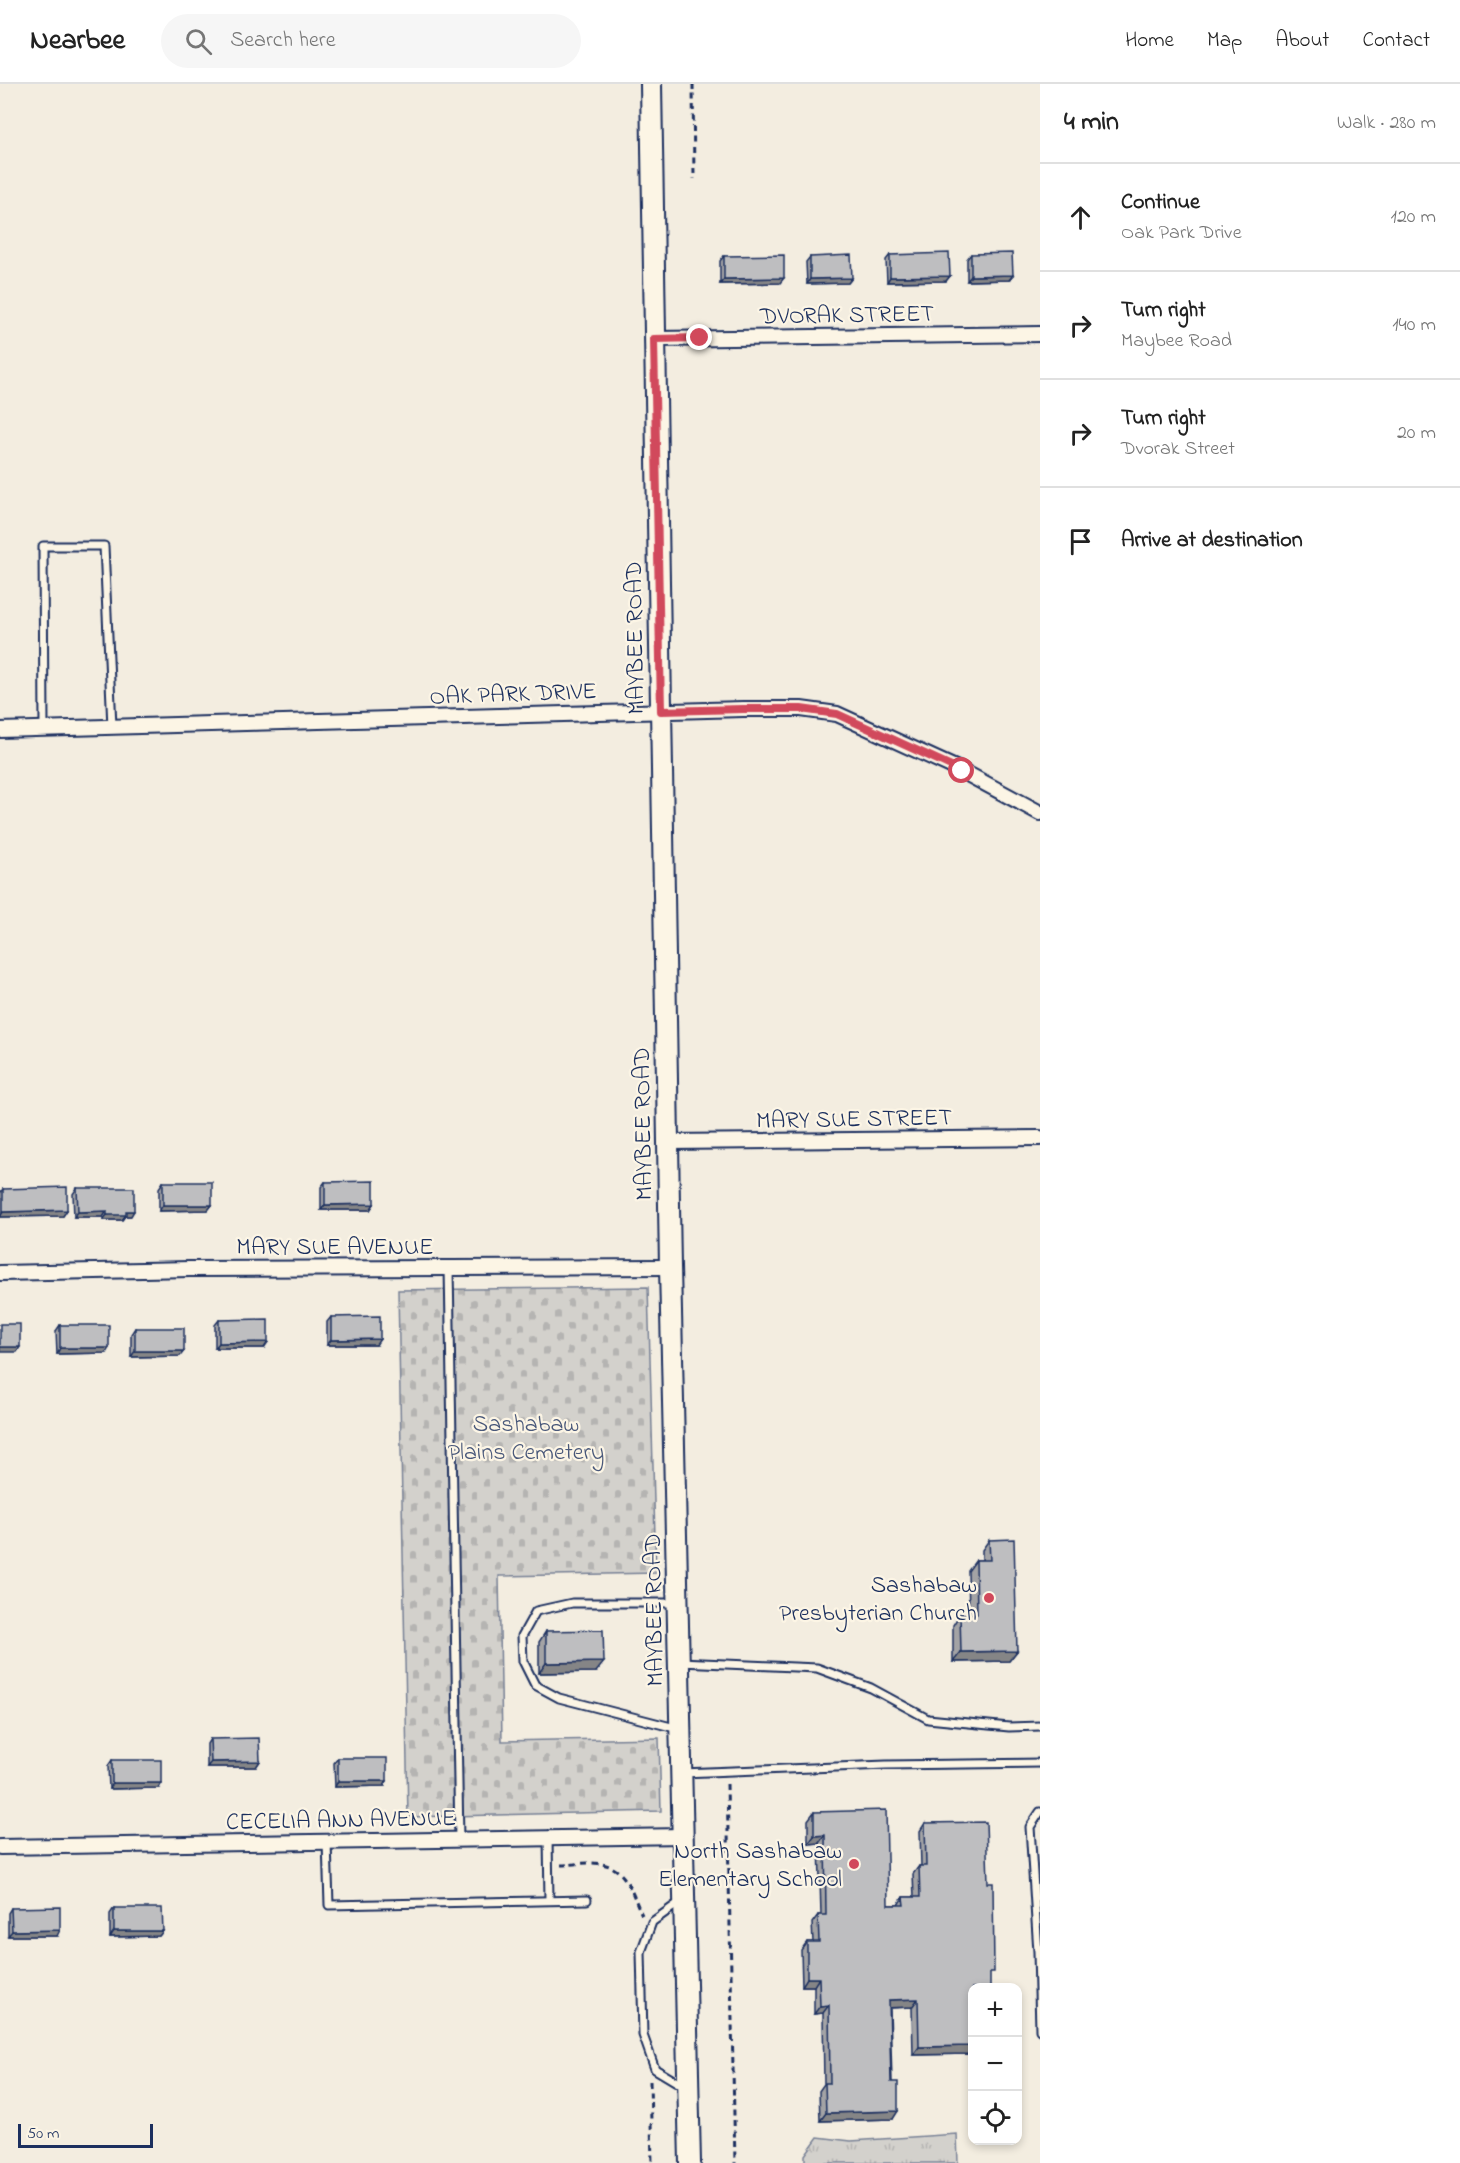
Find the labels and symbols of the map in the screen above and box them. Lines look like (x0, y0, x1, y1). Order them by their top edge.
street label: DVORAK STREET (759, 297, 935, 336)
route end (686, 324, 712, 350)
street label: MAYBEE ROAD (618, 561, 655, 715)
street label: OAK PARK DRIVE (429, 675, 597, 716)
route start (948, 757, 974, 783)
street label: MAYBEE ROAD (626, 1047, 663, 1201)
street label: MARY SUE STREET (756, 1101, 953, 1140)
street label: MARY SUE AVENUE (236, 1231, 434, 1266)
park label: Sashabaw Plains Cemetery (448, 1408, 604, 1472)
street label: MAYBEE ROAD (637, 1533, 674, 1687)
place label: Sashabaw Presbyterian Church (779, 1569, 977, 1633)
marker: Sashabaw Presbyterian Church (982, 1591, 996, 1605)
street label: CECELIA ANN AVENUE (226, 1802, 457, 1841)
place label: North Sashabaw Elementary School (658, 1835, 842, 1899)
marker: North Sashabaw Elementary School (847, 1857, 861, 1871)
scale bar (18, 2121, 153, 2148)

